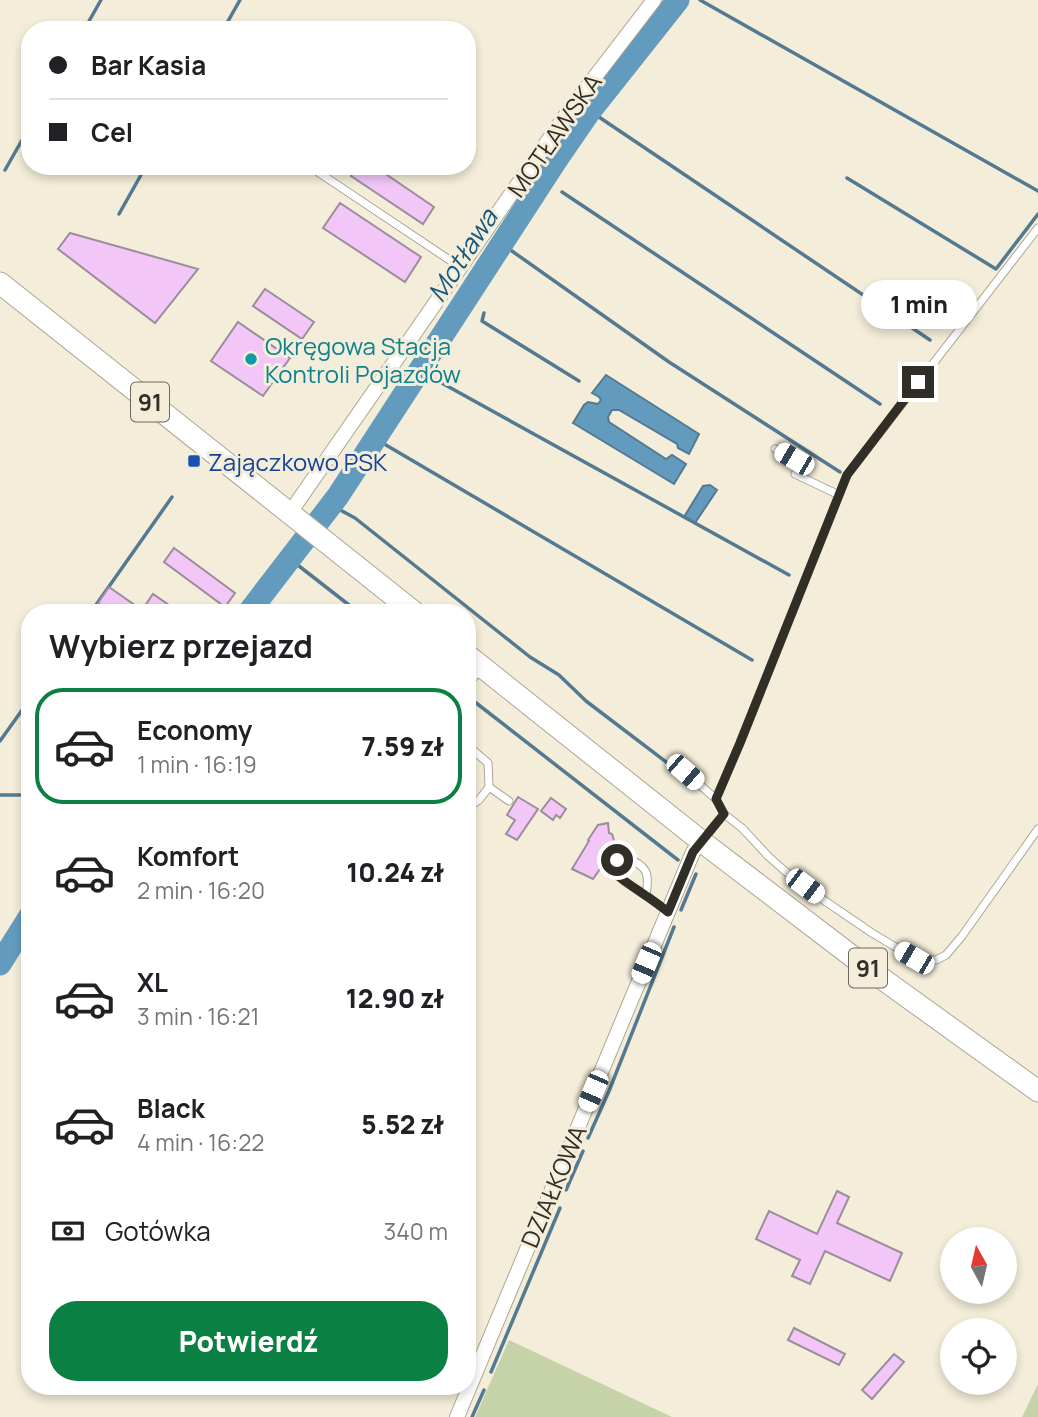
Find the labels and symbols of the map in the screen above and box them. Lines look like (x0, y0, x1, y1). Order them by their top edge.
street label: MOTŁAWSKA (499, 67, 609, 203)
water label: Motława (419, 200, 506, 308)
callout: 1 min (860, 280, 976, 330)
place label: Okręgowa Stacja Kontroli Pojazdów (265, 329, 461, 390)
marker: Okręgowa Stacja Kontroli Pojazdów (243, 351, 259, 367)
route end (902, 366, 934, 398)
road number: 91 (131, 382, 169, 422)
car (771, 439, 818, 479)
place label: Zajączkowo PSK (208, 445, 388, 478)
marker: Zajączkowo PSK (186, 453, 202, 469)
car (663, 750, 708, 794)
route start (601, 844, 633, 876)
car (782, 865, 829, 907)
car (891, 938, 938, 978)
car (629, 940, 664, 986)
road number: 91 (849, 948, 887, 987)
car (576, 1068, 611, 1114)
street label: DZIAŁKOWA (512, 1120, 594, 1252)
north arrow (940, 1227, 1017, 1304)

